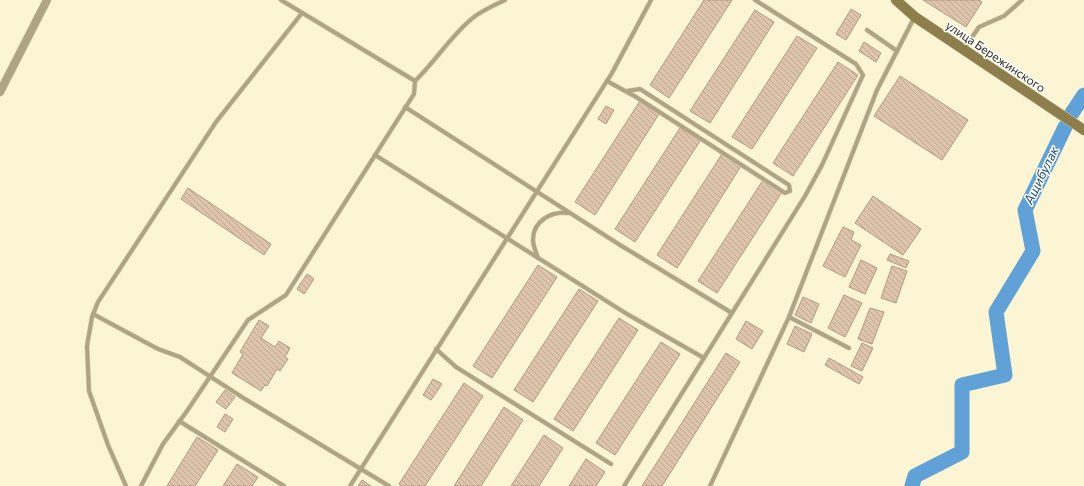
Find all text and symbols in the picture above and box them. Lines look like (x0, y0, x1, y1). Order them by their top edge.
street label: улица Бережинского (944, 17, 1048, 95)
water label: Ащибулак (1020, 143, 1062, 207)

